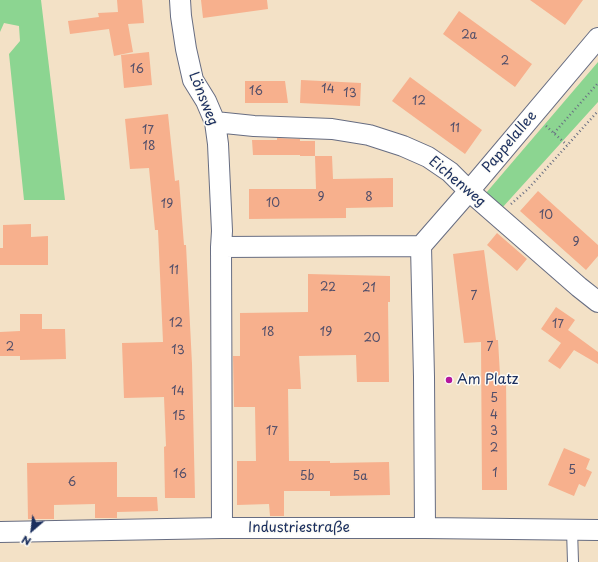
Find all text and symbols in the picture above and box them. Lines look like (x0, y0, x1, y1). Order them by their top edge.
house number: 2a (461, 29, 477, 43)
house number: 2 (501, 55, 509, 69)
house number: 16 (130, 63, 144, 77)
street label: Lönsweg (185, 70, 221, 128)
house number: 14 (321, 83, 335, 97)
house number: 16 (249, 85, 263, 99)
house number: 13 (343, 87, 357, 101)
house number: 12 (412, 95, 426, 109)
street label: Pappelallee (479, 108, 541, 176)
house number: 11 (450, 122, 460, 136)
house number: 17 (142, 124, 154, 138)
house number: 18 (143, 140, 155, 154)
street label: Eichenweg (425, 153, 489, 211)
house number: 9 (317, 191, 325, 205)
house number: 8 (365, 191, 373, 205)
house number: 10 (266, 197, 280, 211)
house number: 19 (161, 198, 173, 212)
house number: 10 (539, 209, 553, 223)
house number: 9 (572, 236, 580, 250)
house number: 11 (169, 264, 179, 278)
house number: 22 (320, 281, 336, 295)
house number: 21 (362, 282, 376, 296)
house number: 7 (471, 290, 477, 304)
house number: 12 (169, 317, 183, 331)
house number: 17 (552, 318, 564, 332)
house number: 18 (262, 326, 274, 340)
house number: 19 (320, 326, 332, 340)
house number: 20 (363, 332, 381, 346)
house number: 2 (6, 341, 14, 355)
house number: 7 (487, 341, 493, 355)
house number: 13 (171, 344, 185, 358)
place label: Am Platz (457, 372, 518, 388)
marker: Am Platz (444, 375, 454, 385)
house number: 14 (171, 385, 185, 399)
house number: 5 (490, 392, 498, 406)
house number: 4 (490, 409, 498, 423)
house number: 15 (172, 410, 186, 424)
house number: 17 (266, 425, 278, 439)
house number: 3 (490, 425, 498, 439)
house number: 2 (490, 442, 498, 456)
house number: 5 (568, 464, 576, 478)
house number: 1 (492, 467, 498, 481)
house number: 16 (173, 468, 187, 482)
house number: 5b (300, 470, 314, 484)
house number: 5a (352, 470, 368, 484)
house number: 6 (68, 476, 76, 490)
north arrow (12, 510, 52, 550)
street label: Industriestraße (248, 520, 350, 536)
text: N (18, 531, 34, 551)

